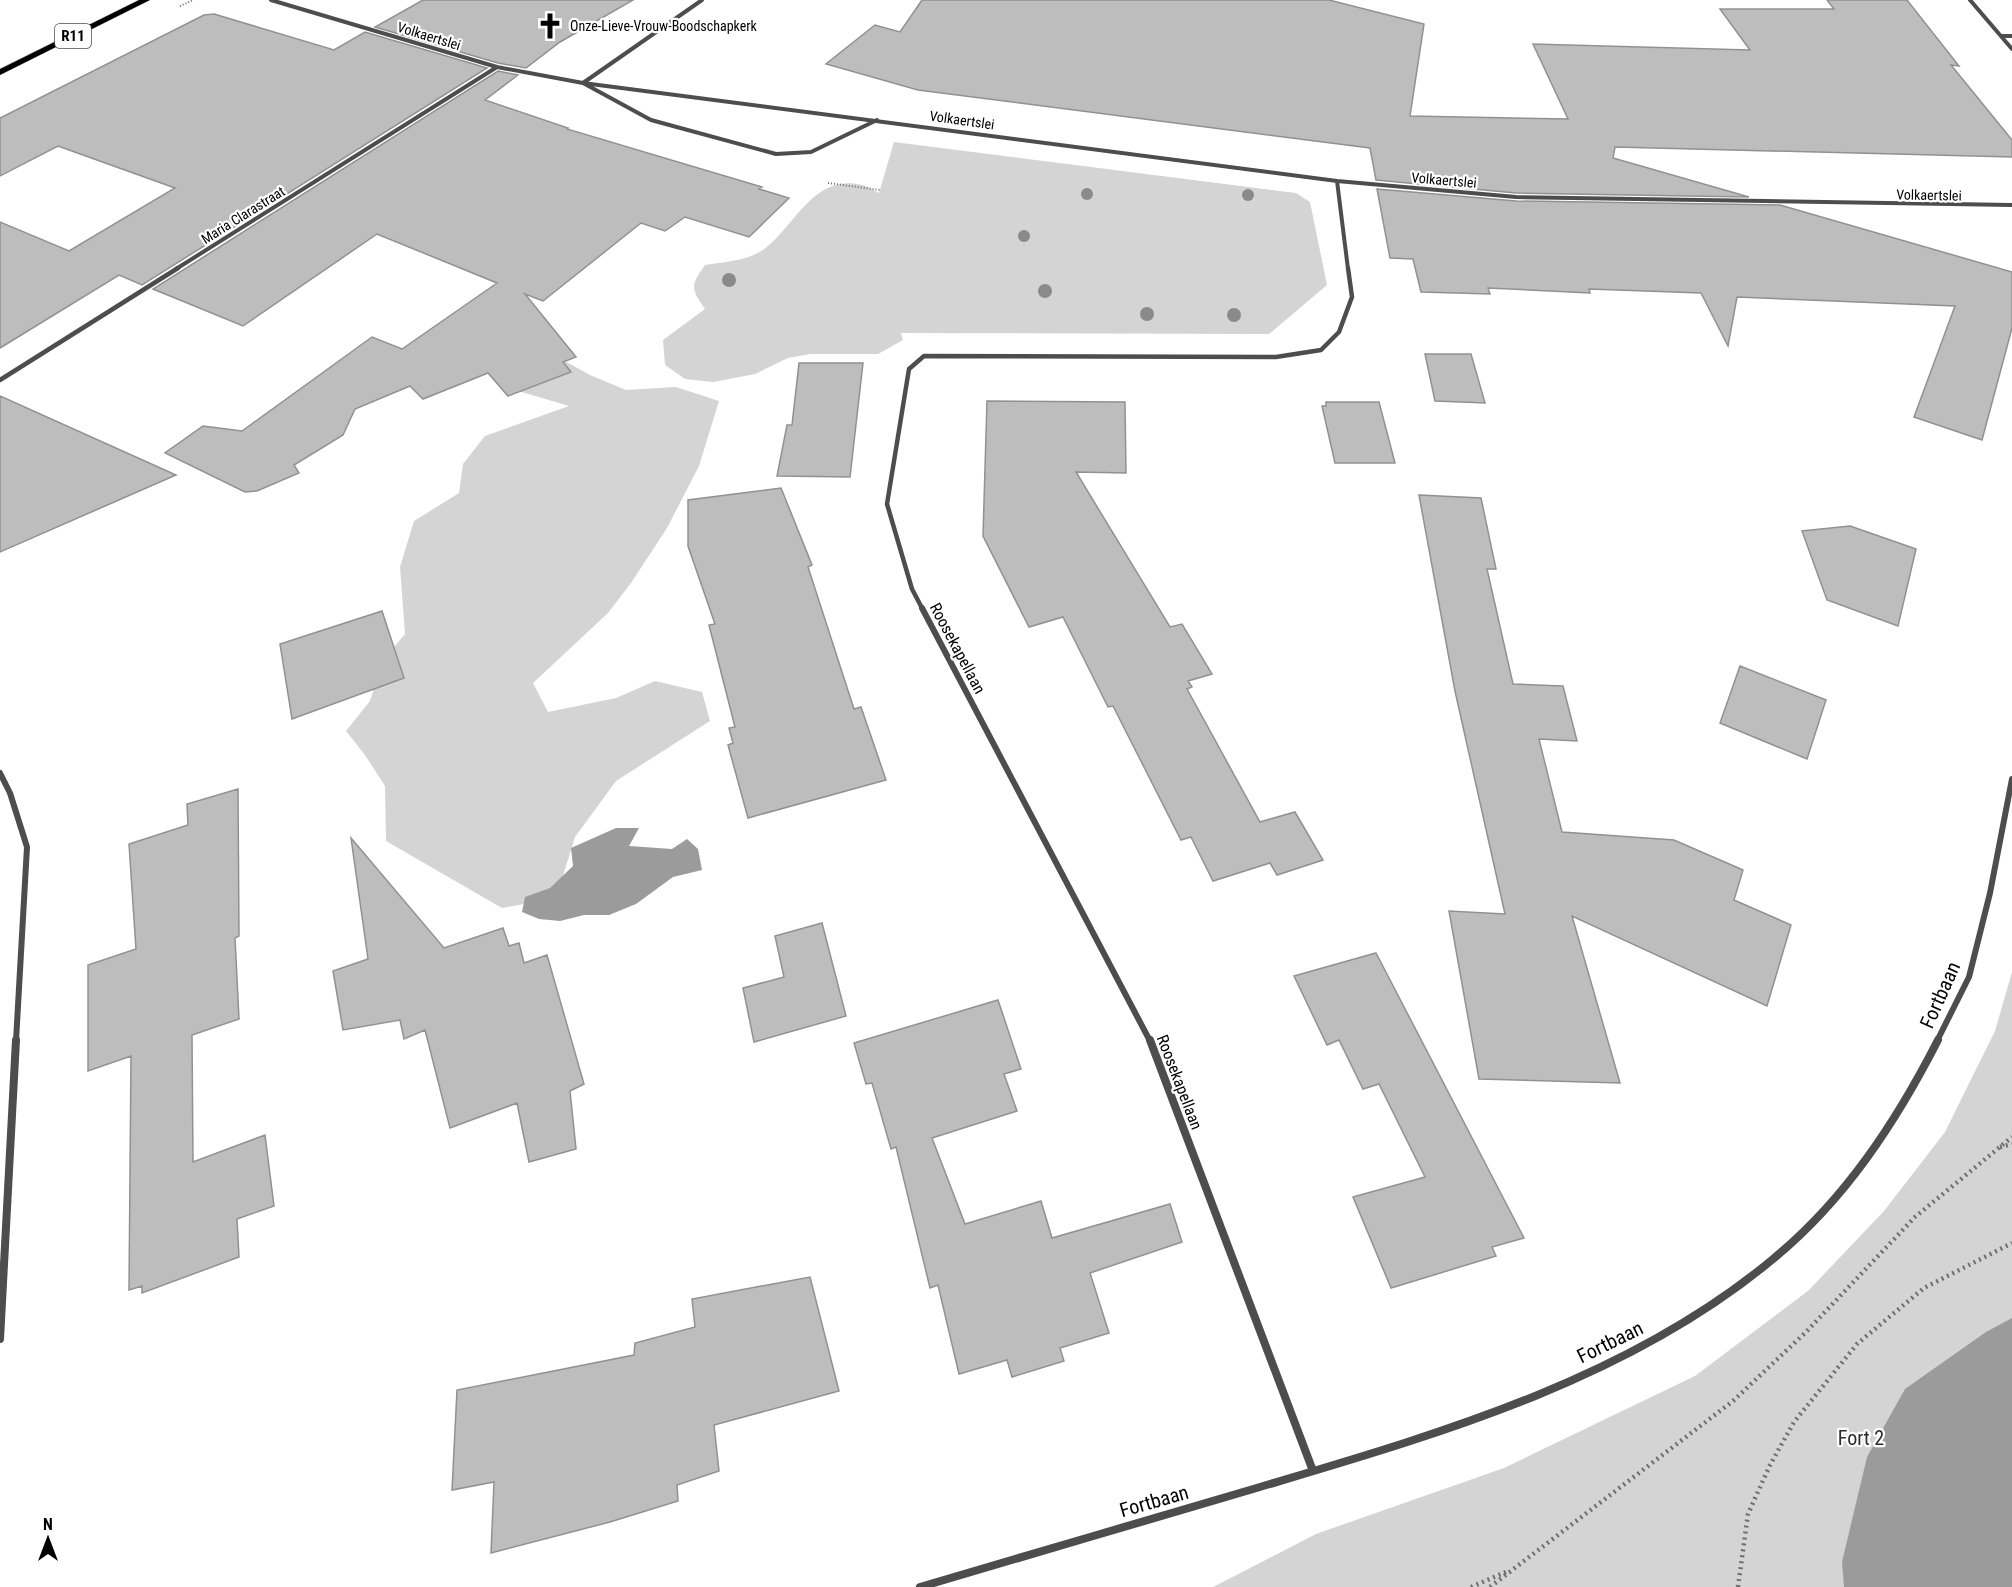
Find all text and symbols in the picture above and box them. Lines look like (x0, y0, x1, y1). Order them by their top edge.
church icon: Onze-Lieve-Vrouw-Boodschapkerk (535, 11, 565, 41)
place label: Onze-Lieve-Vrouw-Boodschapkerk (570, 18, 758, 34)
street label: Volkaertslei (395, 19, 463, 53)
road number: R11 (55, 24, 91, 48)
street label: Volkaertslei (928, 108, 996, 132)
street label: Volkaertslei (1411, 169, 1477, 191)
street label: Maria Clarastraat (198, 183, 288, 247)
street label: Volkaertslei (1896, 186, 1962, 204)
street label: Roosekapellaan (926, 600, 989, 697)
street label: Fortbaan (1915, 958, 1965, 1032)
street label: Roosekapellaan (1153, 1032, 1206, 1132)
street label: Fortbaan (1573, 1316, 1647, 1368)
park label: Fort 2 (1838, 1426, 1884, 1450)
street label: Fortbaan (1117, 1480, 1191, 1522)
north arrow (18, 1509, 78, 1569)
text: N (43, 1515, 53, 1534)

